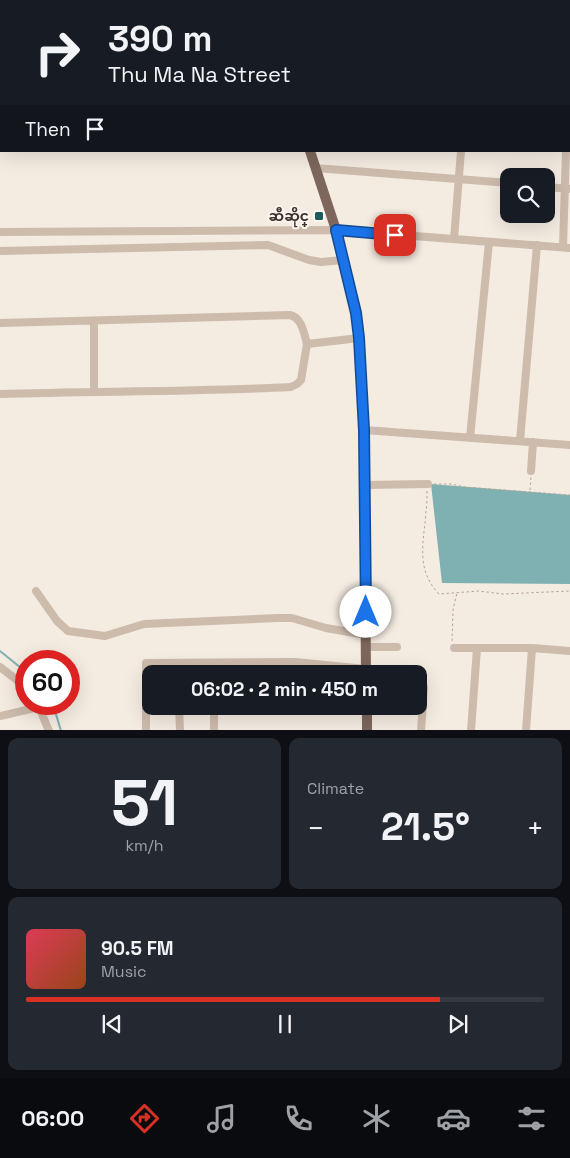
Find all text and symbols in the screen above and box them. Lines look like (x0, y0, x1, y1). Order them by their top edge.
text: 390 m (108, 17, 212, 61)
icon: right (25, 20, 90, 85)
text: Thu Ma Na Street (108, 60, 291, 88)
icon: arrive (81, 115, 109, 143)
text: Then (25, 117, 71, 142)
map controls (500, 168, 555, 223)
button: search (500, 168, 555, 223)
place label: ဆီဆိုင္ (269, 206, 309, 228)
marker: ဆီဆိုင္ (313, 210, 325, 222)
pin (374, 214, 416, 256)
icon: arrive (381, 221, 409, 249)
position arrow (339, 585, 391, 637)
speed limit sign: 60 (15, 650, 80, 715)
text: 06:02 · 2 min · 450 m (191, 677, 378, 702)
text: 51 (111, 761, 178, 844)
text: Climate (307, 778, 364, 799)
text: 21.5° (381, 803, 470, 851)
text: − (307, 810, 324, 846)
text: + (527, 810, 544, 846)
text: km/h (125, 835, 164, 856)
text: 90.5 FM (101, 936, 174, 961)
text: Music (101, 961, 147, 982)
icon: previous (98, 1010, 126, 1038)
icon: pause (271, 1010, 299, 1038)
icon: next (444, 1010, 472, 1038)
icon: directions (127, 1101, 162, 1136)
icon: music (204, 1101, 239, 1136)
icon: phone (281, 1101, 316, 1136)
icon: climate (359, 1101, 394, 1136)
icon: car (436, 1101, 471, 1136)
icon: filters (514, 1101, 549, 1136)
text: 06:00 (21, 1104, 84, 1132)

